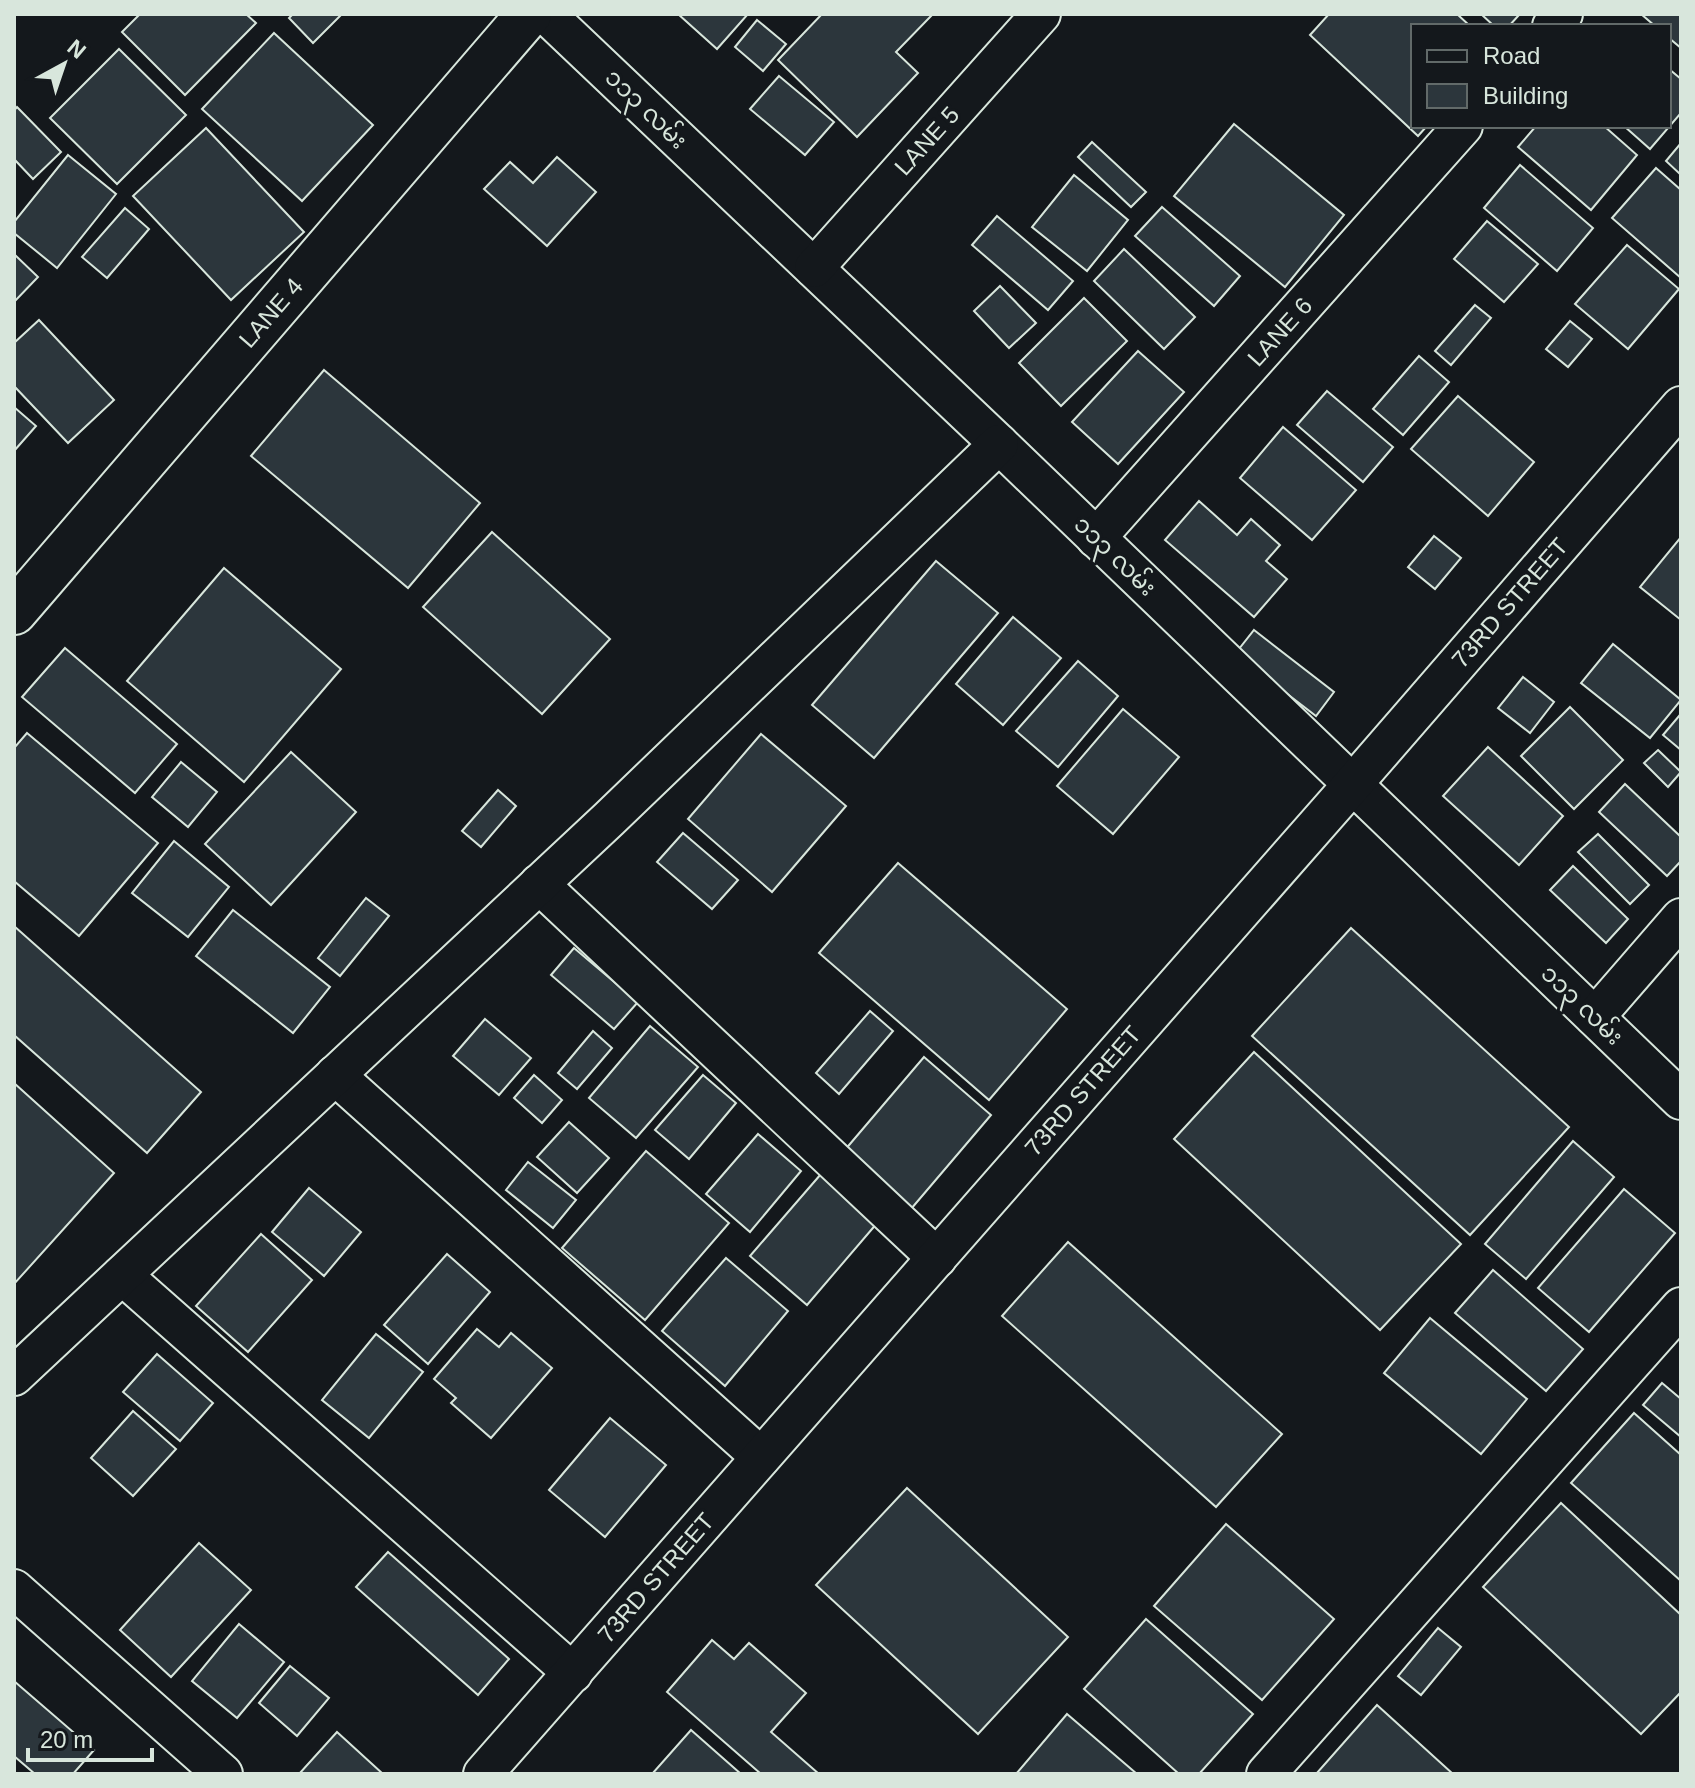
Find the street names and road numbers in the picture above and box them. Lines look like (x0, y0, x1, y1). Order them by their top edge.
street label: ၁၁၃ လမ်း (596, 62, 694, 158)
street label: LANE 5 (889, 101, 964, 180)
street label: LANE 4 (233, 273, 308, 353)
street label: LANE 6 (1242, 292, 1317, 371)
street label: ၁၁၃ လမ်း (1065, 509, 1163, 605)
street label: 73RD STREET (1446, 532, 1573, 673)
street label: ၁၁၃ လမ်း (1532, 958, 1630, 1054)
street label: 73RD STREET (1019, 1020, 1146, 1161)
street label: 73RD STREET (592, 1507, 719, 1648)

